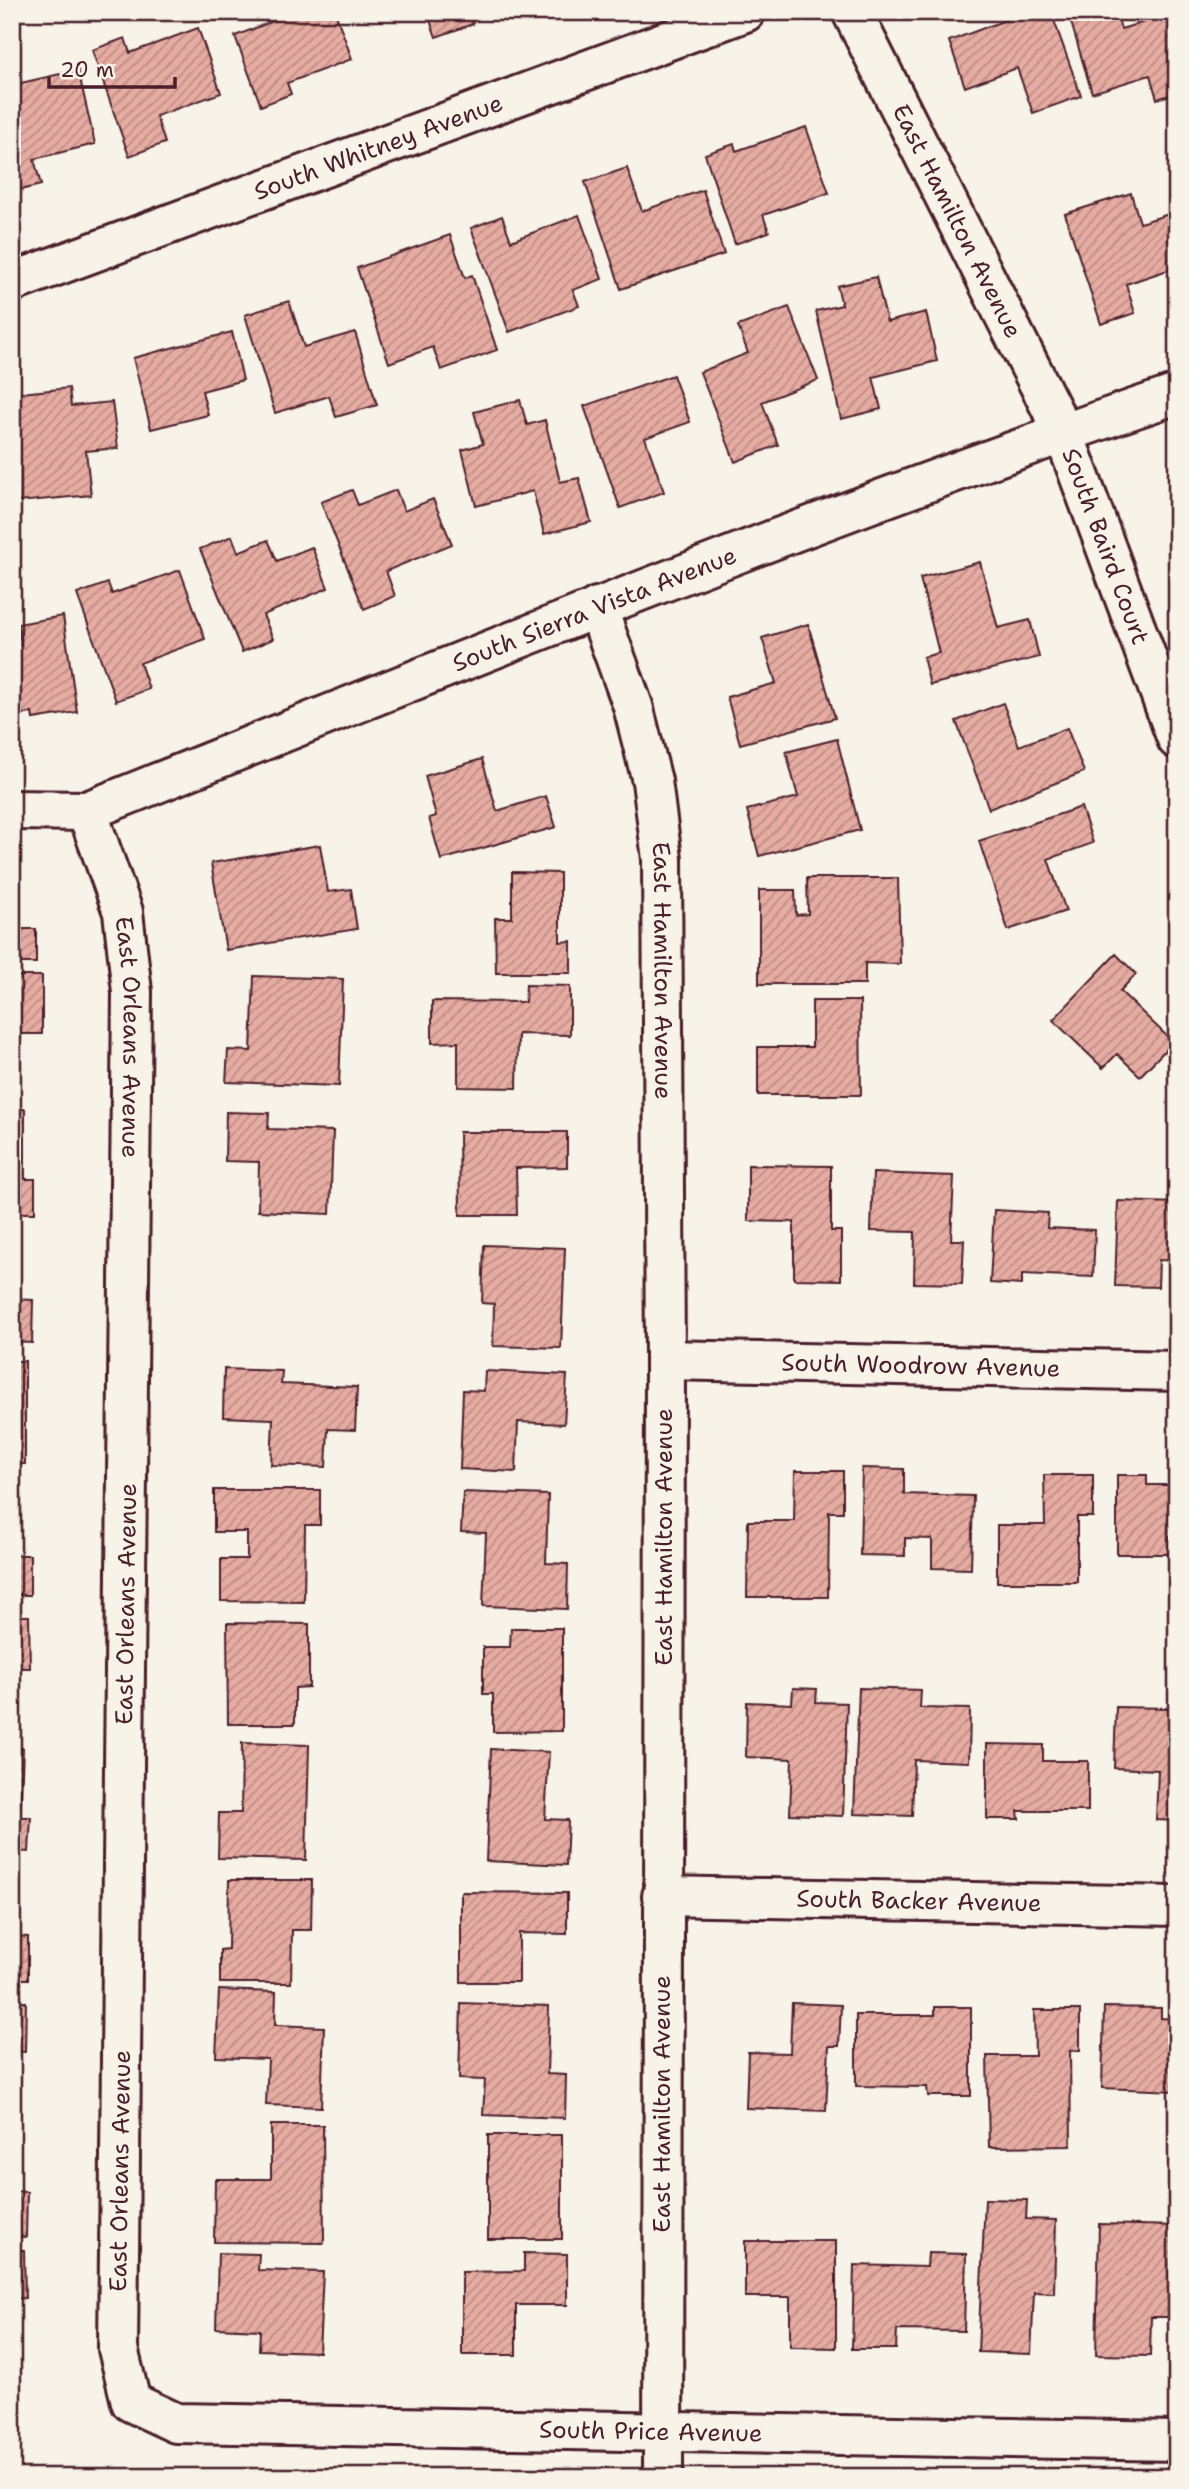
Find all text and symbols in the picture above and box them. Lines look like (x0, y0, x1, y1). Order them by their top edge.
scale bar (49, 46, 175, 90)
text: 20 m (60, 56, 114, 84)
street label: South Whitney Avenue (249, 87, 507, 208)
street label: East Hamilton Avenue (885, 99, 1029, 343)
street label: South Baird Court (1054, 444, 1157, 649)
street label: South Sierra Vista Avenue (448, 539, 741, 679)
street label: East Hamilton Avenue (644, 840, 679, 1100)
street label: East Orleans Avenue (108, 915, 148, 1158)
street label: South Woodrow Avenue (781, 1347, 1061, 1384)
street label: East Hamilton Avenue (648, 1408, 680, 1666)
street label: East Orleans Avenue (108, 1483, 144, 1725)
street label: South Backer Avenue (796, 1883, 1042, 1919)
street label: East Hamilton Avenue (646, 1975, 678, 2233)
street label: East Orleans Avenue (102, 2050, 138, 2292)
street label: South Price Avenue (539, 2414, 763, 2450)

